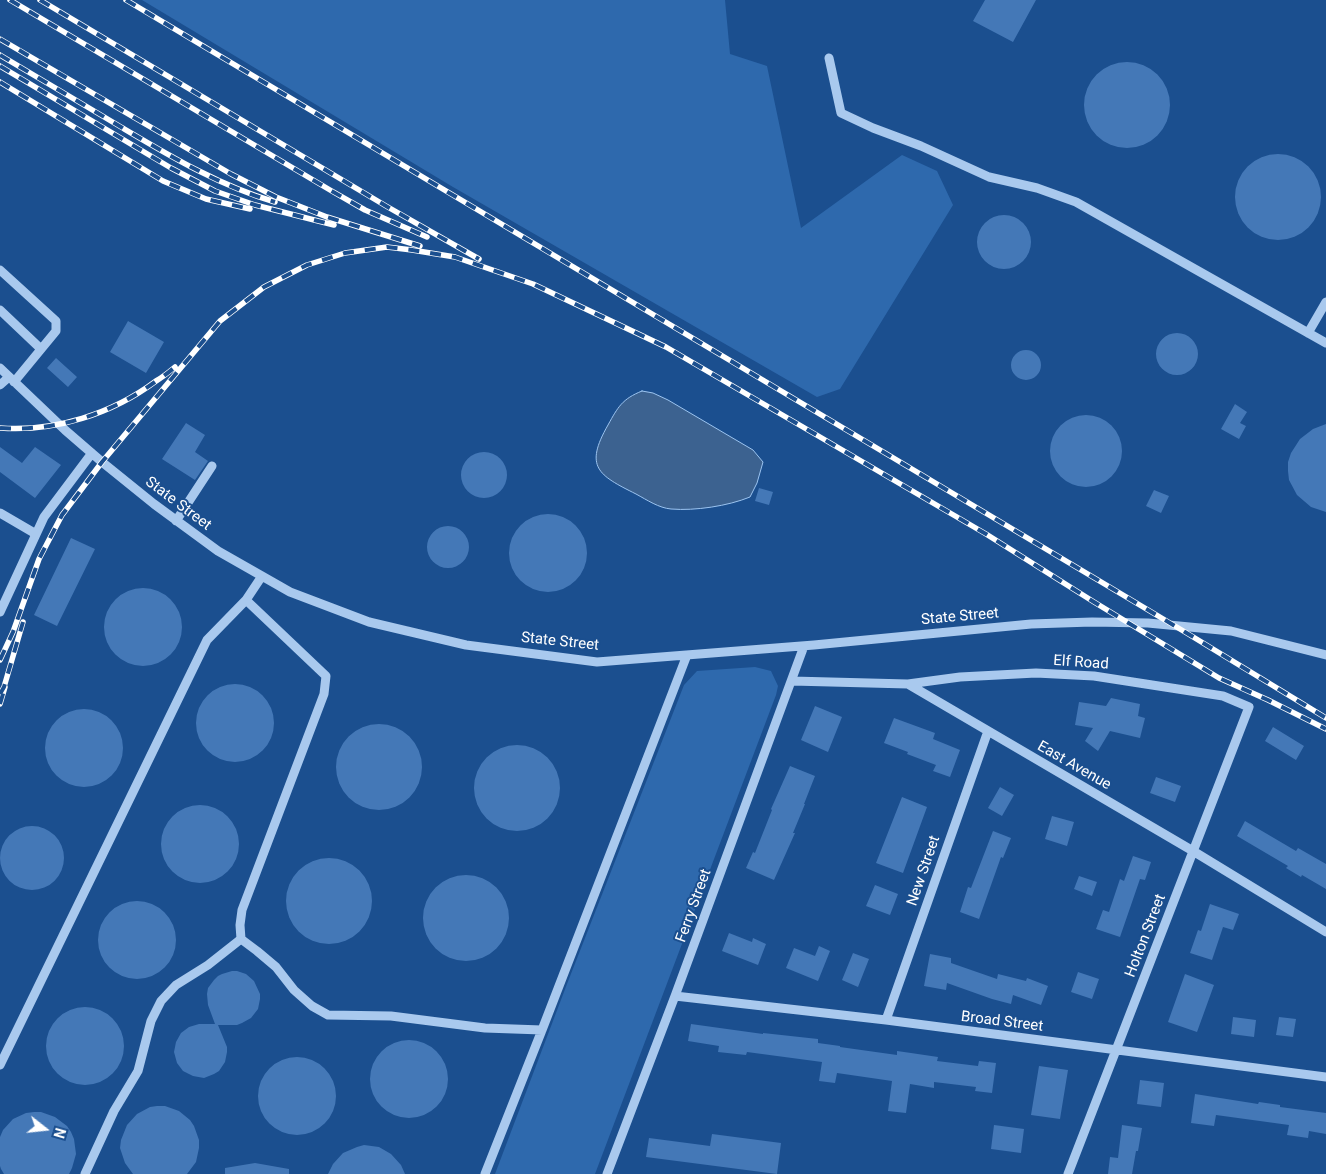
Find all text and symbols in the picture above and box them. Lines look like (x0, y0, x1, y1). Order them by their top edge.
street label: State Street (141, 473, 215, 535)
street label: State Street (920, 605, 1000, 629)
street label: State Street (520, 629, 600, 655)
street label: Elf Road (1053, 652, 1109, 674)
street label: East Avenue (1034, 738, 1114, 794)
street label: New Street (904, 833, 944, 909)
street label: Ferry Street (672, 867, 716, 945)
street label: Holton Street (1122, 892, 1170, 980)
street label: Broad Street (960, 1008, 1044, 1036)
north arrow (20, 1104, 70, 1154)
text: N (50, 1126, 68, 1140)

